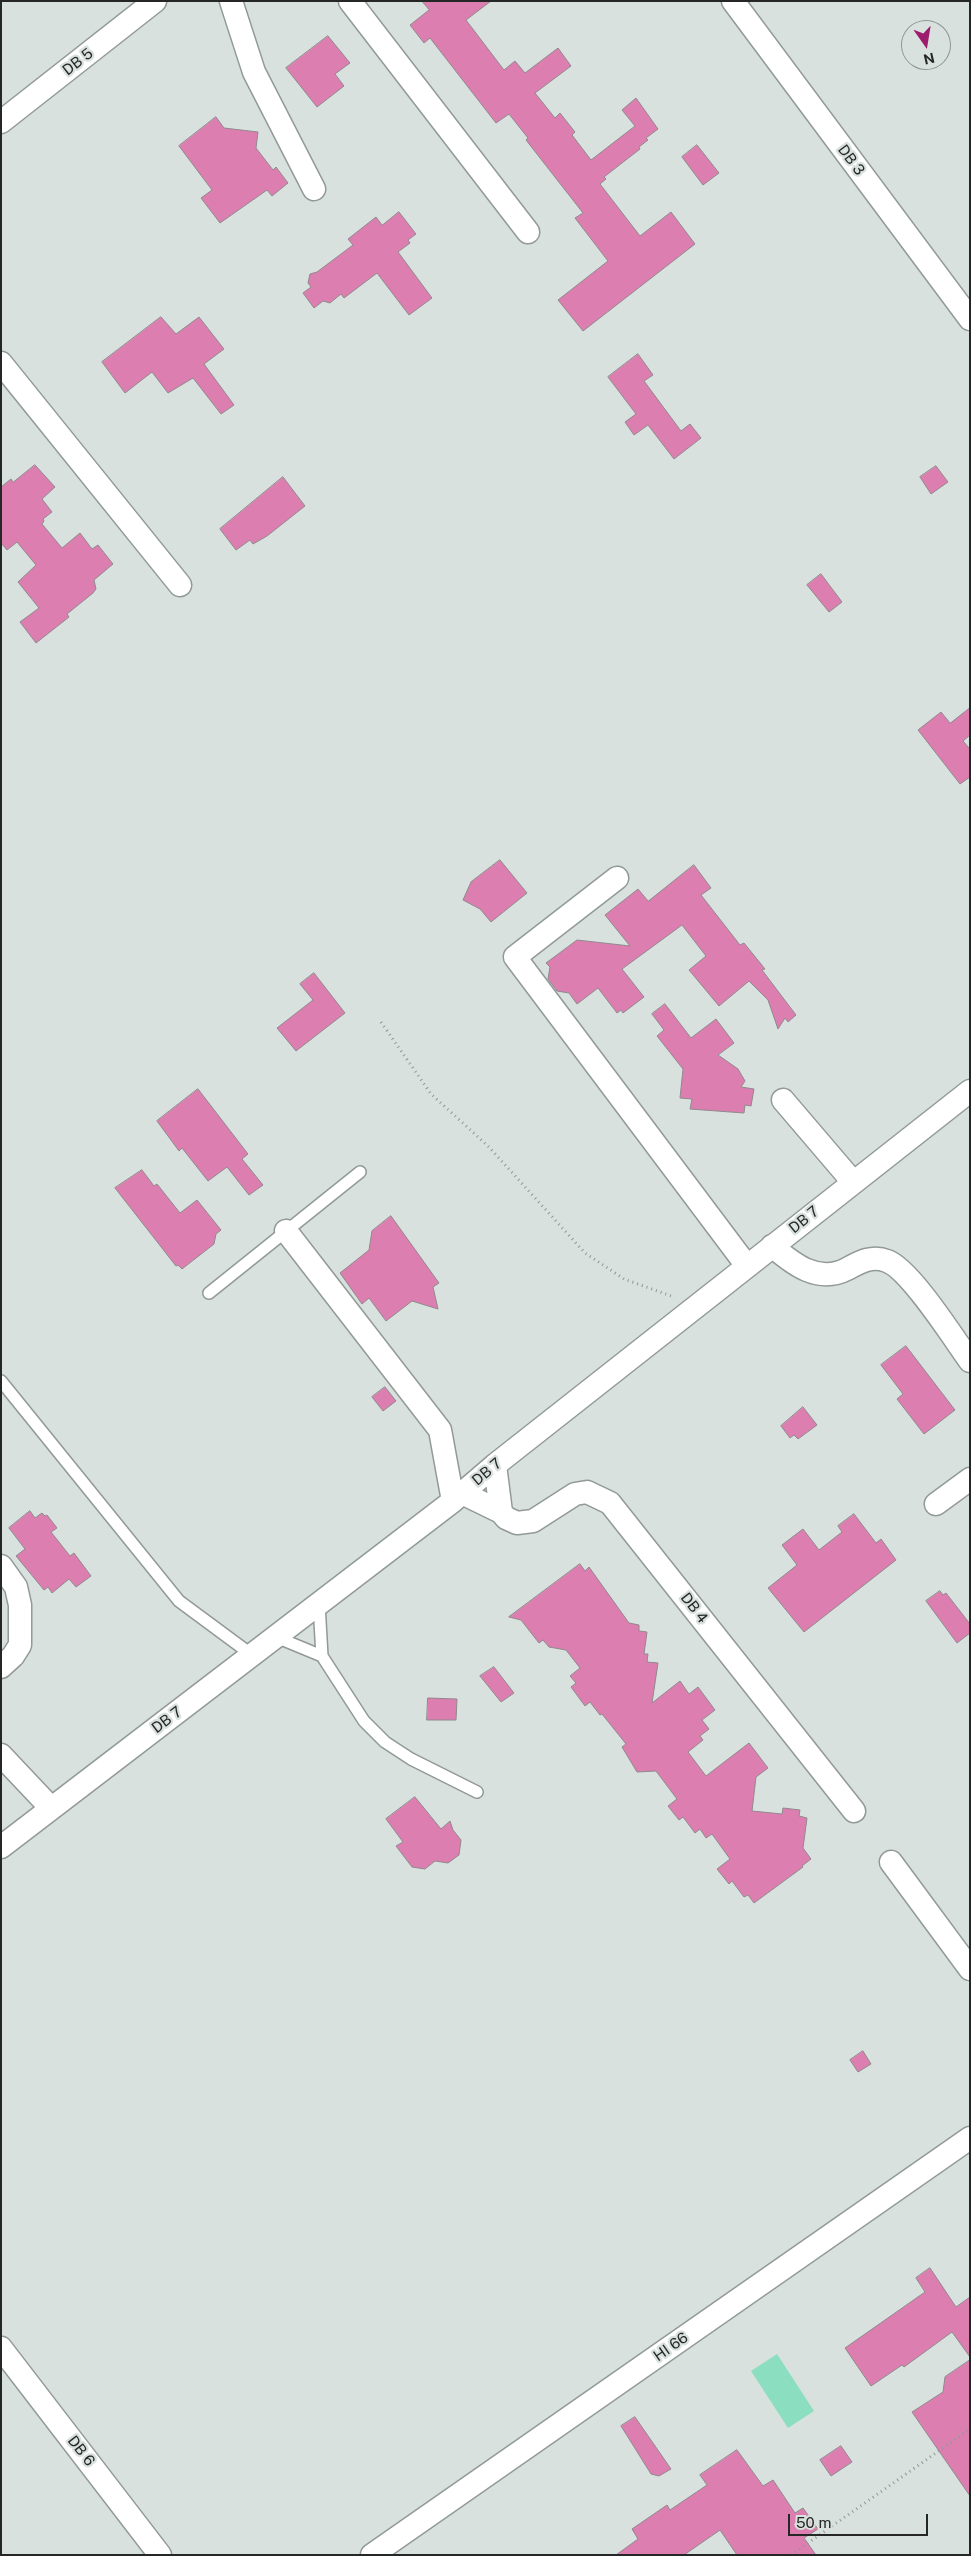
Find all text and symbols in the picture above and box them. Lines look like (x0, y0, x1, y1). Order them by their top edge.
north arrow (901, 20, 951, 70)
street label: DB 5 (59, 45, 97, 79)
text: N (922, 50, 936, 68)
street label: DB 3 (834, 141, 868, 179)
street label: DB 7 (785, 1203, 823, 1237)
street label: DB 7 (469, 1454, 505, 1490)
street label: DB 4 (677, 1589, 711, 1627)
street label: DB 7 (148, 1703, 186, 1737)
street label: HI 66 (650, 2329, 692, 2365)
street label: DB 6 (64, 2432, 98, 2470)
scale bar (791, 2504, 931, 2536)
text: 50 m (796, 2514, 831, 2531)

